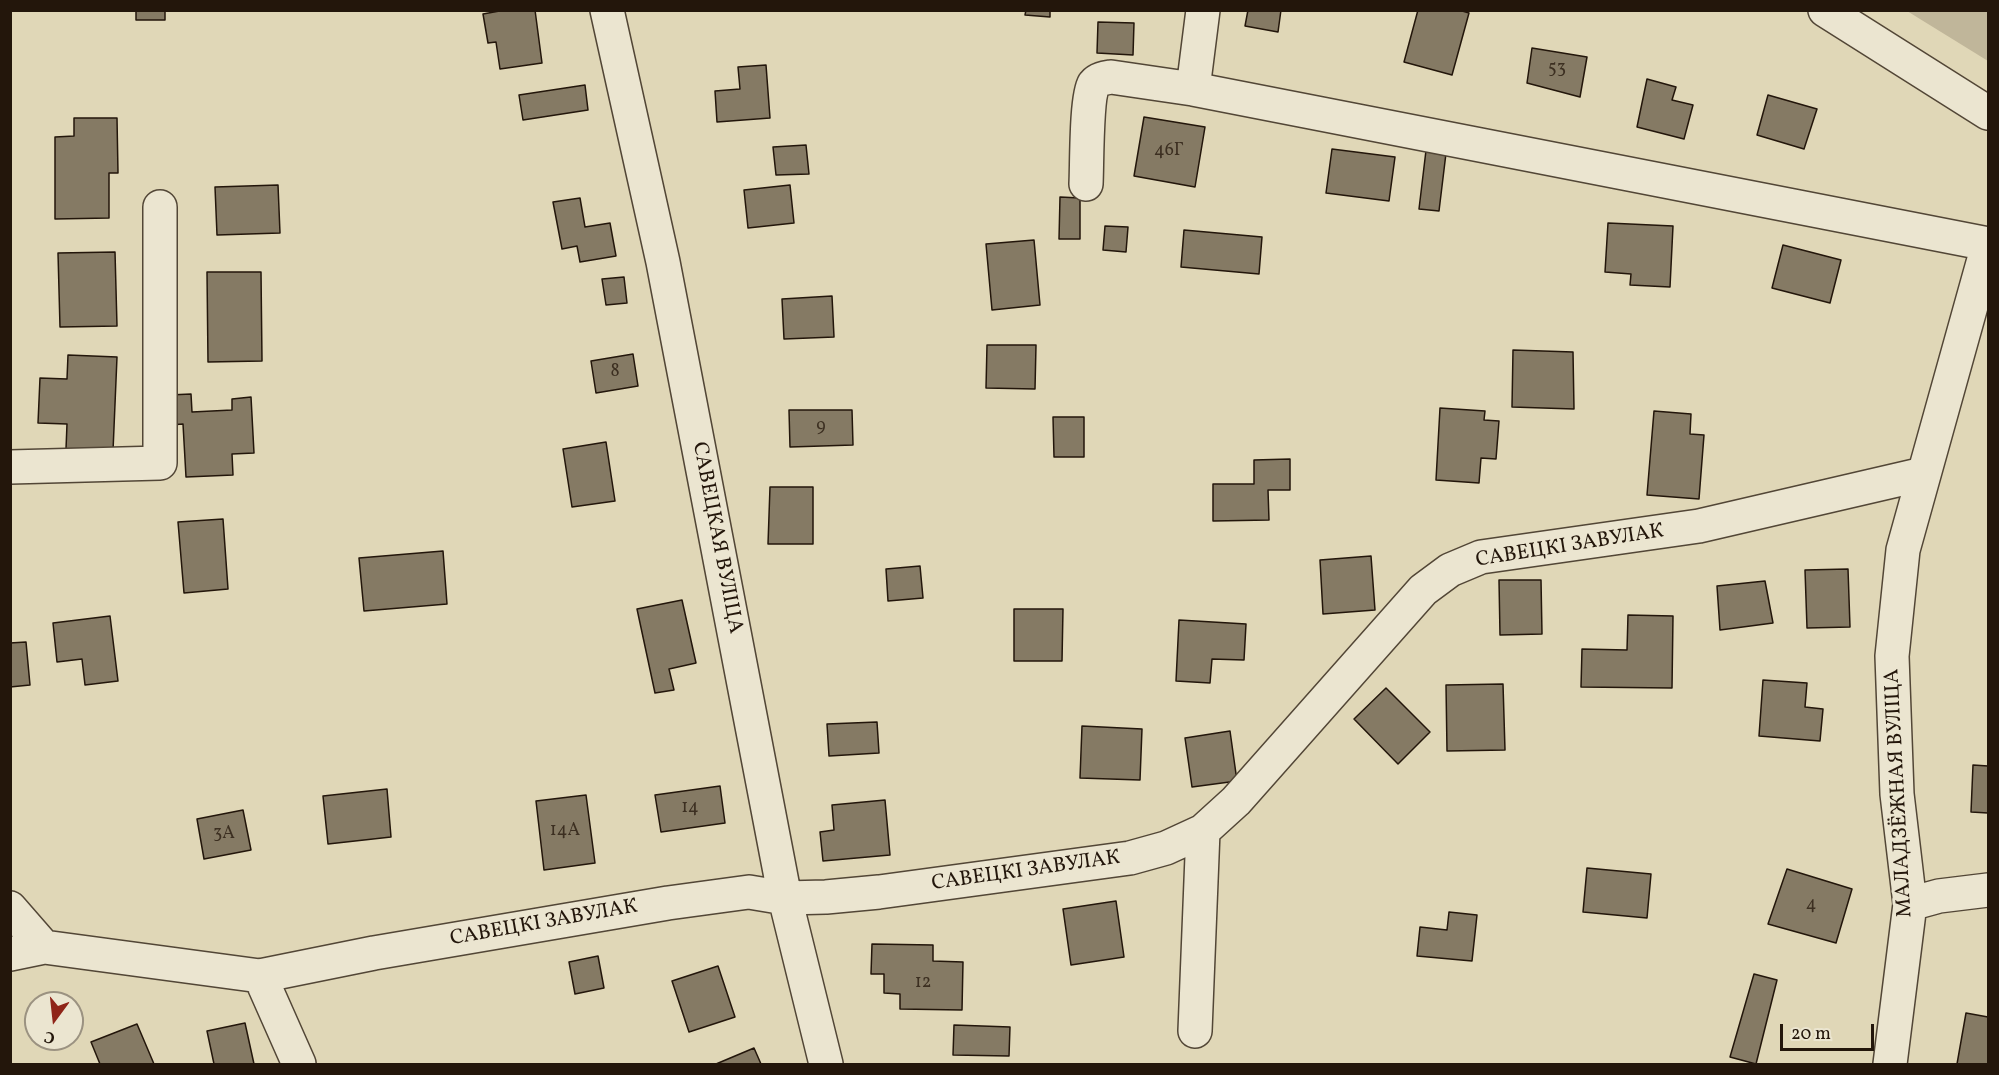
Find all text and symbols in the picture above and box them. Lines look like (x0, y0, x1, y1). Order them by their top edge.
house number: 53 (1548, 59, 1566, 81)
house number: 46Г (1154, 141, 1184, 163)
house number: 8 (610, 362, 620, 384)
house number: 9 (816, 417, 826, 439)
street label: САВЕЦКАЯ ВУЛІЦА (685, 440, 747, 636)
street label: САВЕЦКІ ЗАВУЛАК (1474, 520, 1666, 574)
street label: МАЛАДЗЁЖНАЯ ВУЛІЦА (1881, 668, 1919, 918)
house number: 14 (681, 798, 699, 820)
house number: 14А (550, 821, 580, 843)
house number: 3А (213, 824, 235, 846)
street label: САВЕЦКІ ЗАВУЛАК (930, 846, 1122, 898)
street label: САВЕЦКІ ЗАВУЛАК (448, 895, 640, 953)
house number: 4 (1806, 895, 1816, 917)
house number: 12 (915, 973, 931, 995)
north arrow (24, 991, 84, 1051)
scale bar (1783, 1012, 1878, 1050)
text: 20 m (1791, 1022, 1831, 1047)
text: С (42, 1024, 58, 1048)

